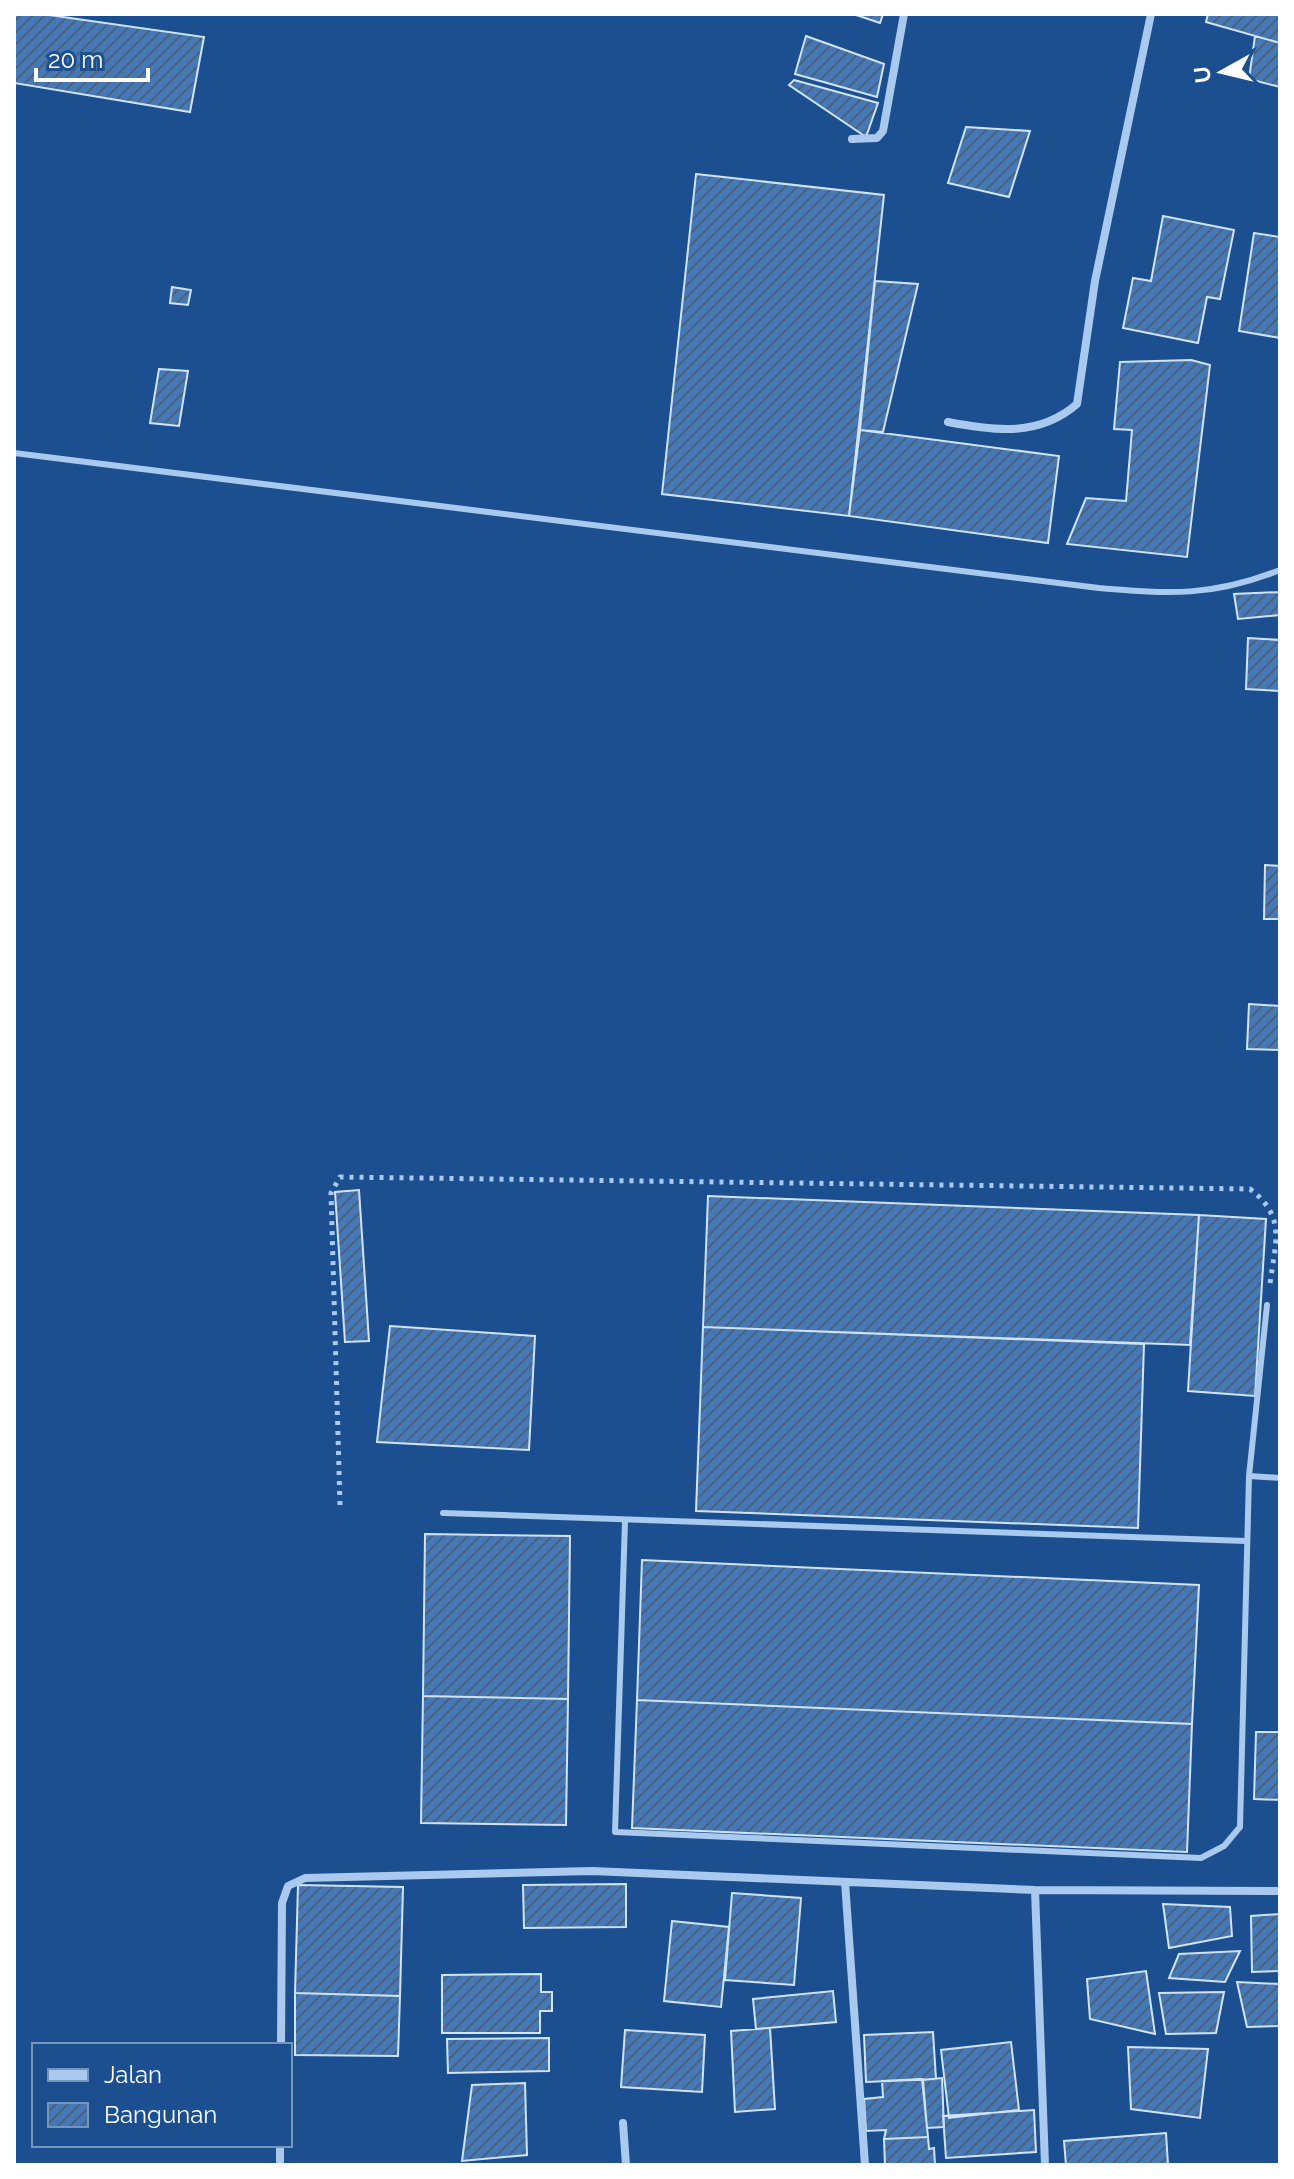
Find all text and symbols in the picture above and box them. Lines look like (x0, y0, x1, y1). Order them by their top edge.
scale bar (36, 32, 148, 82)
north arrow (1182, 32, 1262, 112)
text: 20 m (48, 45, 103, 74)
text: U (1188, 65, 1216, 85)
legend (32, 2043, 292, 2147)
text: Jalan (104, 2060, 162, 2089)
text: Bangunan (104, 2100, 217, 2129)

